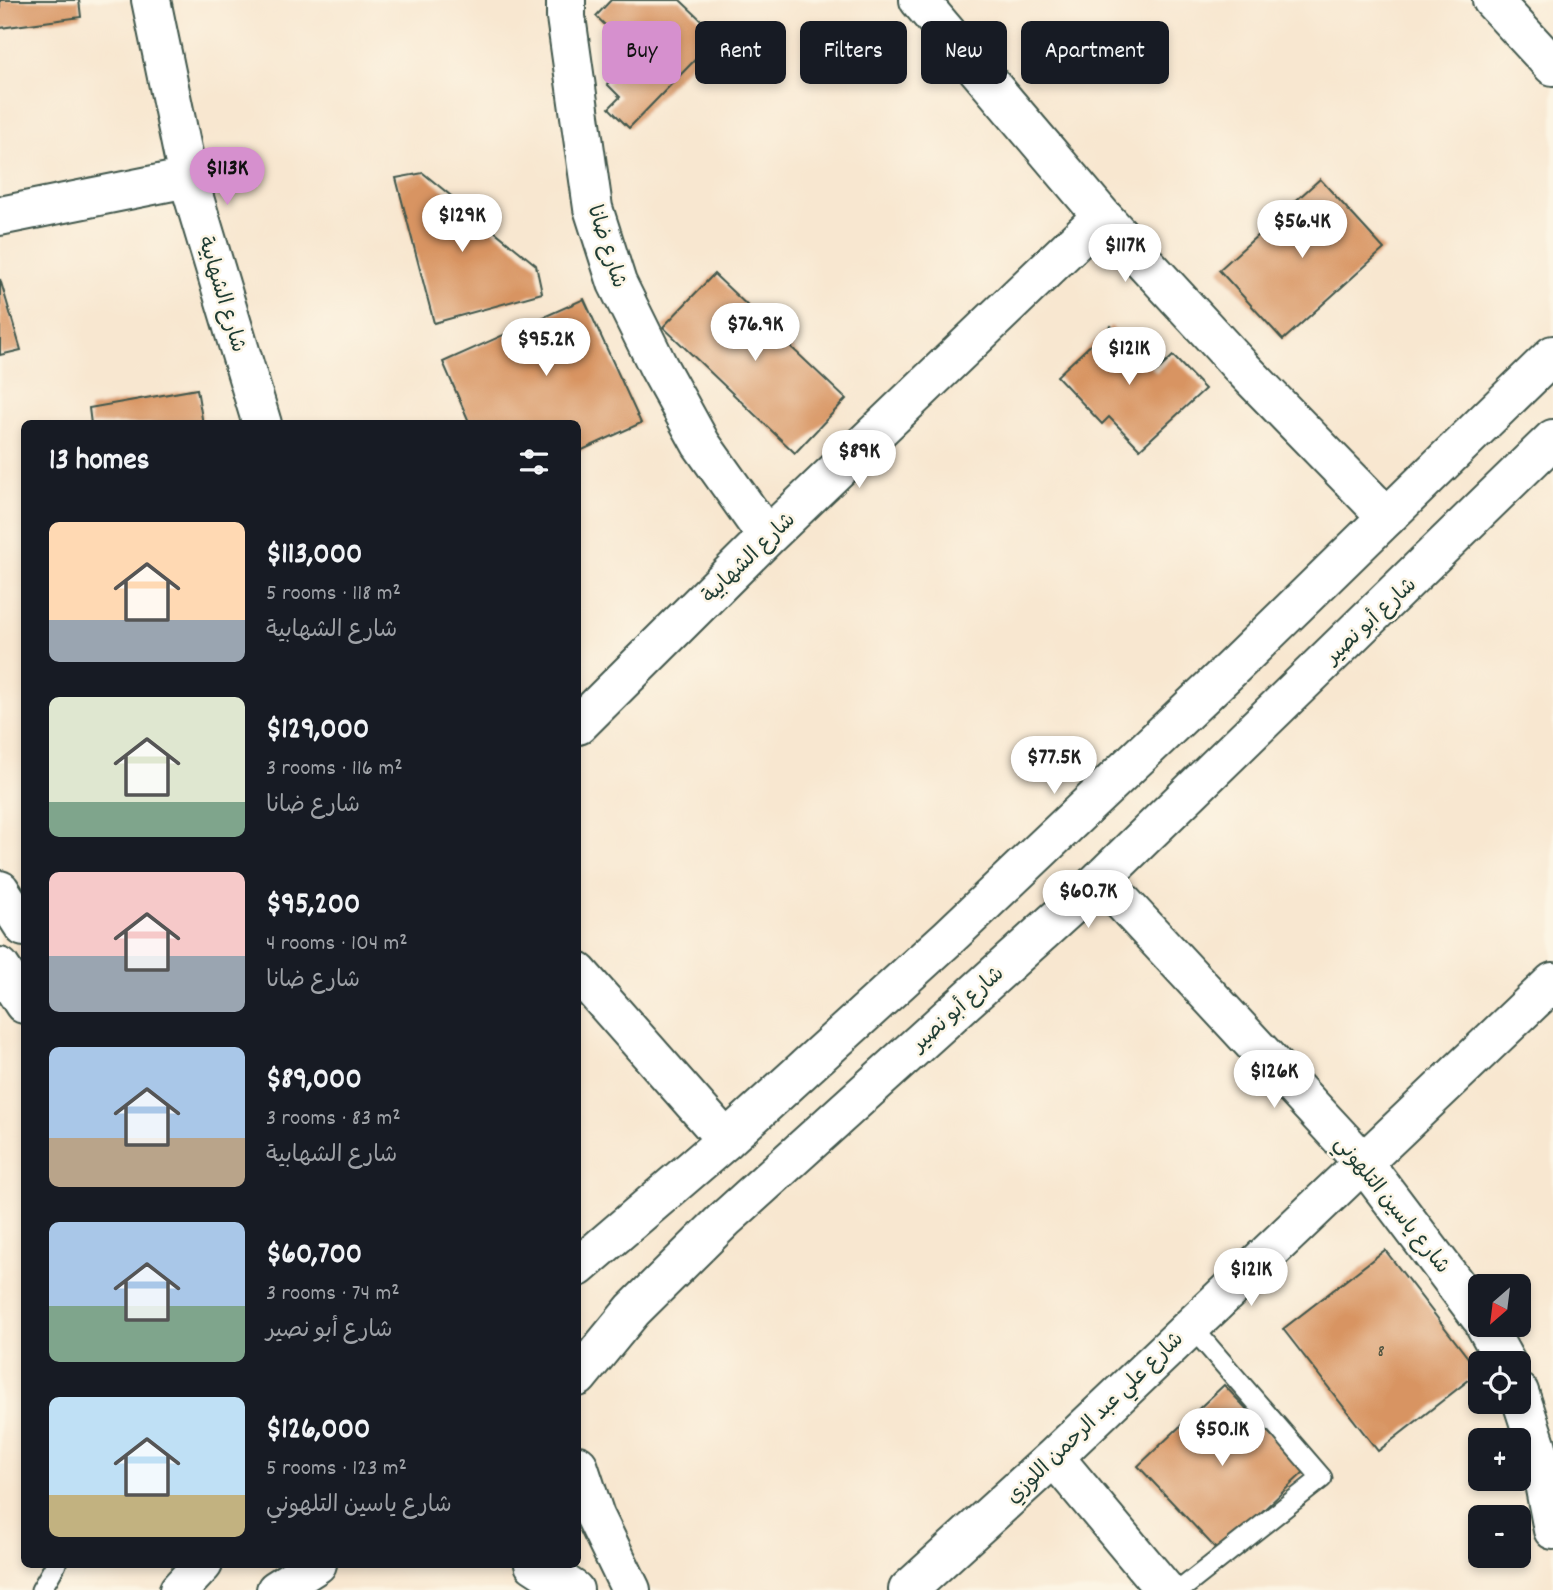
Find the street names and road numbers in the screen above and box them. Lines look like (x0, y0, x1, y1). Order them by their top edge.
street label: شارع ضانا (578, 202, 633, 292)
street label: شارع الشهابية (188, 233, 252, 357)
street label: شارع الشهابية (697, 507, 804, 612)
street label: شارع أبو نصير (1318, 572, 1425, 674)
street label: شارع أبو نصير (905, 960, 1012, 1061)
street label: شارع ياسين التلهوني (1325, 1130, 1456, 1282)
street label: شارع علي عبد الرحمن اللوزي (1000, 1326, 1192, 1513)

